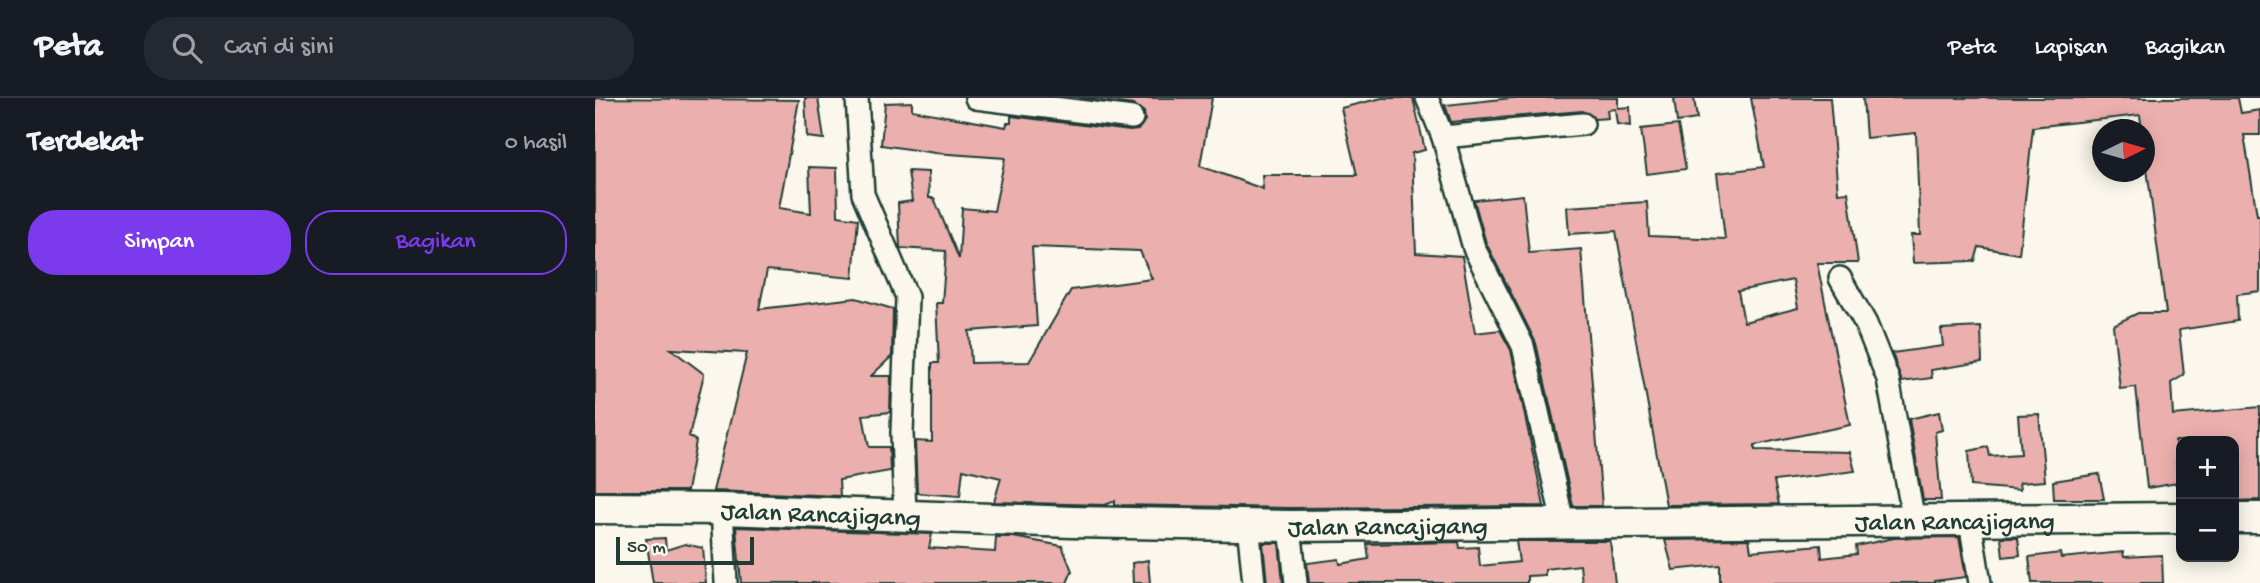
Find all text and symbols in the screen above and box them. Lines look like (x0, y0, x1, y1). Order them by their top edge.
search box (144, 17, 634, 80)
text: Peta (35, 29, 102, 67)
icon: search (168, 29, 206, 67)
text: Cari di sini (224, 33, 334, 64)
text: Peta (1948, 34, 1996, 63)
text: Lapisan (2034, 34, 2107, 63)
text: Bagikan (2145, 34, 2225, 63)
north arrow (2092, 119, 2155, 182)
text: Terdekat (28, 126, 141, 161)
text: 0 hasil (505, 130, 567, 157)
button: Simpan (28, 210, 291, 275)
button: Bagikan (305, 210, 567, 275)
map controls (2176, 436, 2239, 562)
button: + (2176, 436, 2239, 499)
street label: Jalan Rancajigang (720, 498, 921, 536)
button: − (2176, 499, 2239, 562)
street label: Jalan Rancajigang (1854, 508, 2055, 541)
street label: Jalan Rancajigang (1288, 513, 1488, 546)
scale bar (616, 534, 754, 566)
text: 50 m (627, 537, 666, 560)

